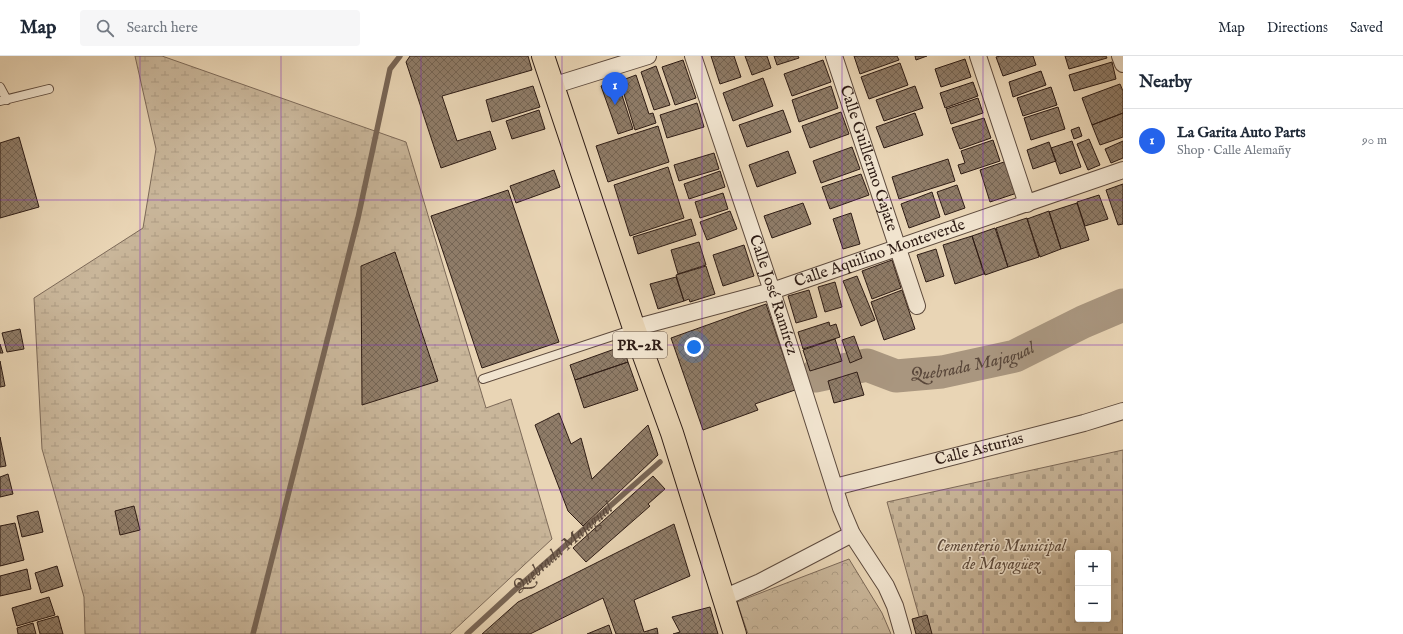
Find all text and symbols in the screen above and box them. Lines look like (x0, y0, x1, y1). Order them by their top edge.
search box (80, 10, 360, 46)
text: Map (20, 16, 56, 40)
icon: search (94, 17, 116, 39)
text: Search here (126, 18, 198, 37)
text: Map (1218, 19, 1245, 37)
text: Directions (1267, 19, 1328, 37)
text: Saved (1350, 19, 1383, 37)
pin: 1 (602, 72, 628, 105)
text: Nearby (1139, 72, 1192, 93)
street label: Calle Guillermo Gajate (834, 83, 902, 234)
text: La Garita Auto Parts (1177, 123, 1306, 142)
text: 1 (1150, 132, 1154, 149)
text: 90 m (1362, 132, 1387, 149)
text: Shop · Calle Alemañy (1177, 142, 1291, 159)
street label: Calle Aquilino Monteverde (792, 215, 968, 293)
street label: Calle José Ramírez (744, 232, 802, 358)
road number: PR-2R (613, 332, 667, 358)
your location (684, 337, 704, 357)
water label: Quebrada Majagual (909, 337, 1040, 385)
street label: Calle Asturias (933, 429, 1026, 471)
water label: Quebrada Majagual (508, 496, 619, 597)
park label: Cementerio Municipal de Mayagüez (937, 537, 1067, 575)
map controls (1075, 550, 1111, 622)
button: + (1075, 550, 1111, 586)
button: − (1075, 586, 1111, 622)

